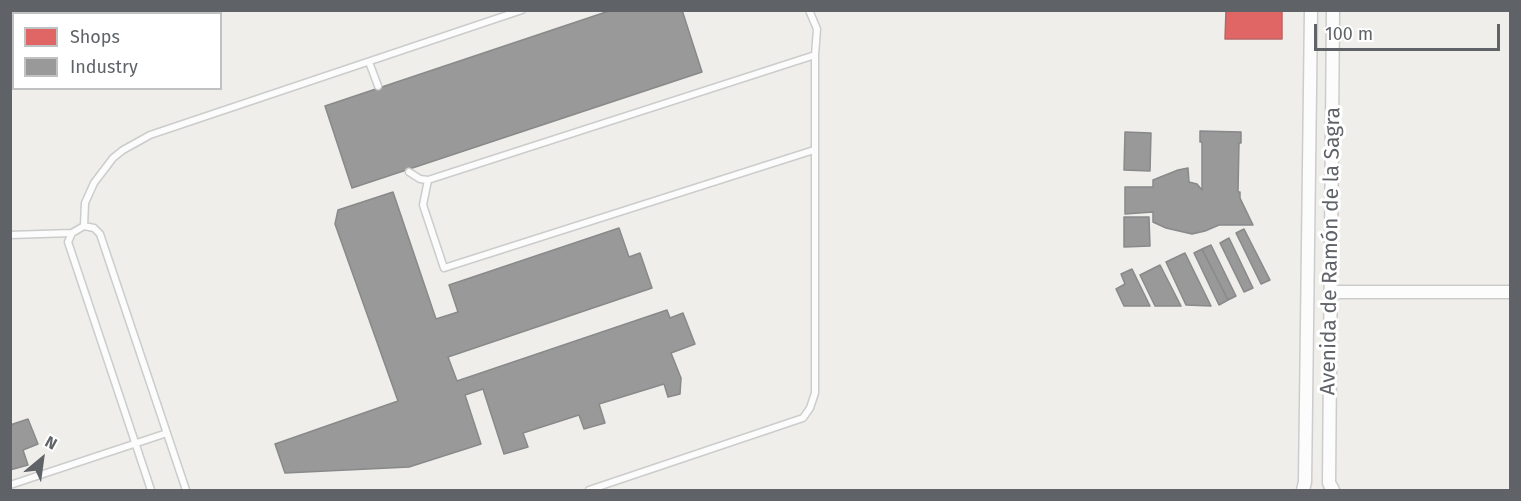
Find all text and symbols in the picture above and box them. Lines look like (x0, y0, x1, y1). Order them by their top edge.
legend (12, 12, 222, 90)
scale bar (1317, 12, 1503, 50)
text: 100 m (1325, 23, 1373, 45)
text: Shops (70, 26, 120, 48)
text: Industry (70, 56, 138, 78)
street label: Avenida de Ramón de la Sagra (1316, 107, 1346, 395)
north arrow (12, 429, 72, 489)
text: N (42, 432, 60, 454)

